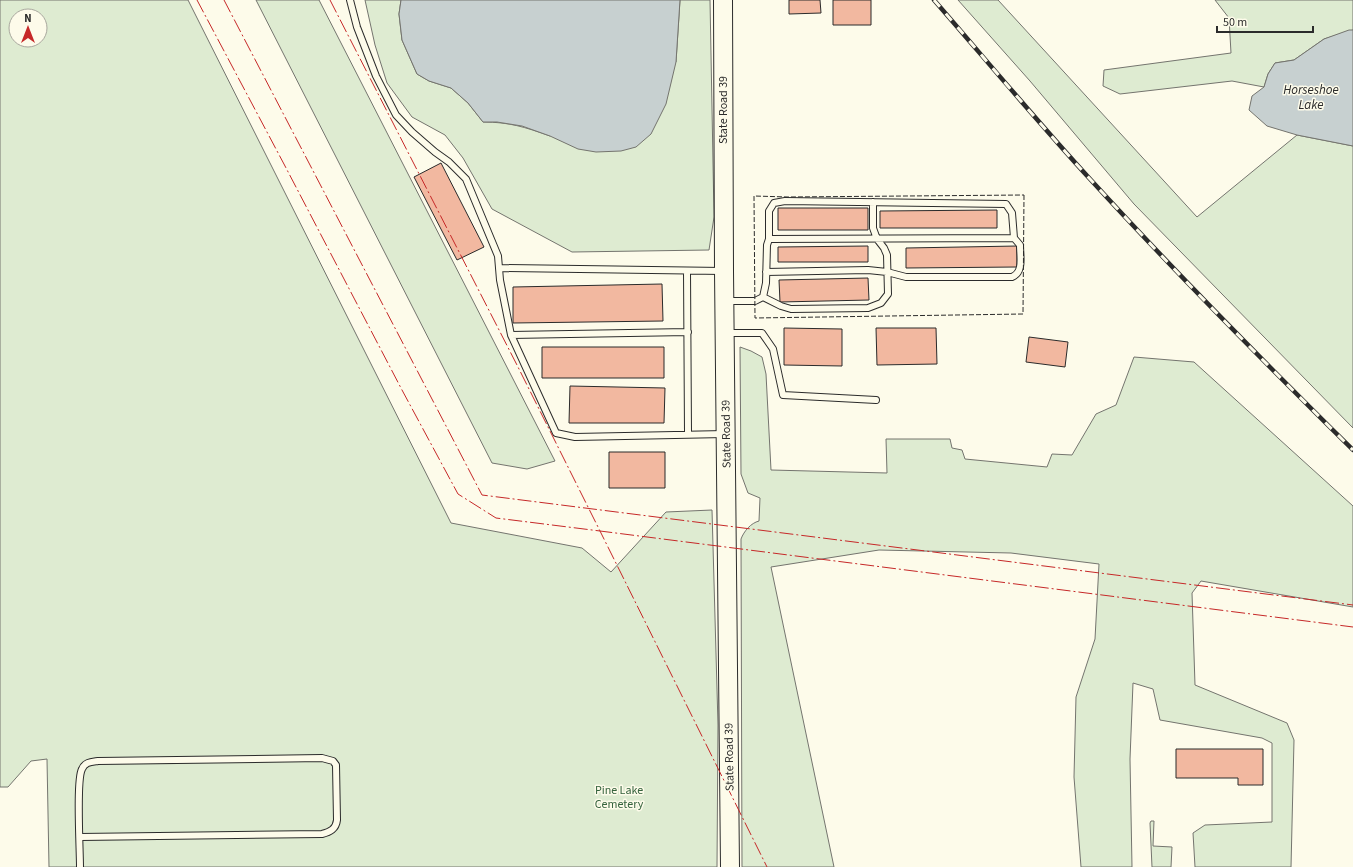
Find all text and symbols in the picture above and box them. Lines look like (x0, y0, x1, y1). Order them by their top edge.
north arrow (8, 8, 48, 48)
scale bar (1217, 8, 1313, 34)
text: N (24, 11, 32, 26)
text: 50 m (1223, 14, 1247, 31)
street label: State Road 39 (715, 76, 732, 144)
water label: Horseshoe Lake (1283, 81, 1339, 114)
street label: State Road 39 (717, 400, 736, 468)
street label: State Road 39 (720, 723, 739, 791)
park label: Pine Lake Cemetery (595, 782, 644, 813)

